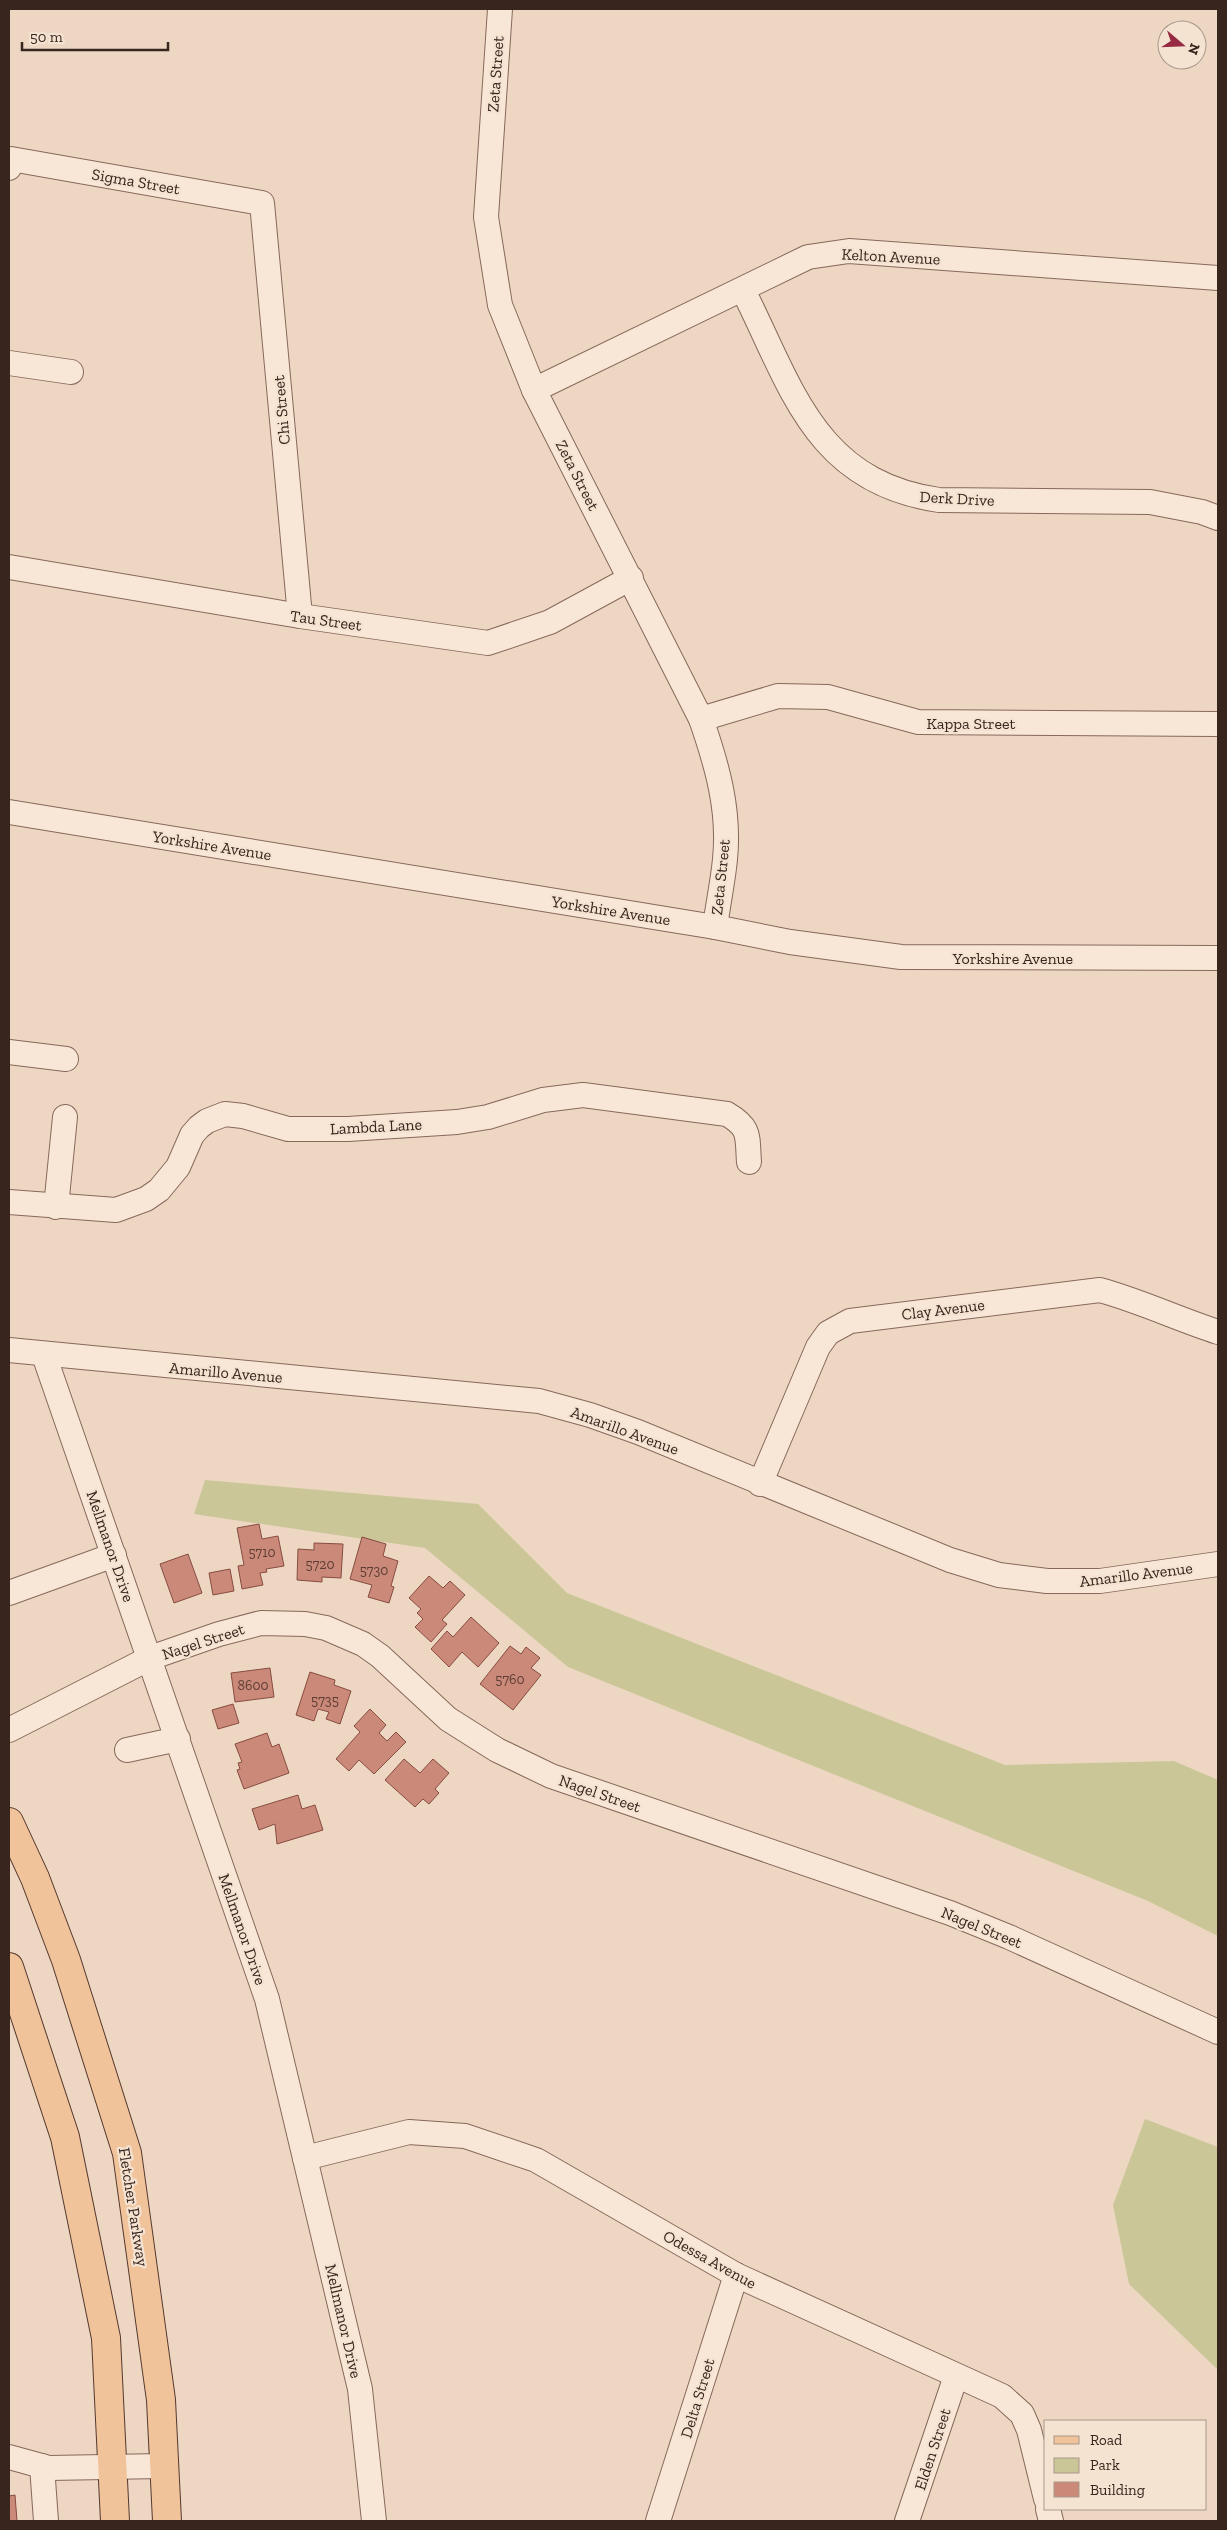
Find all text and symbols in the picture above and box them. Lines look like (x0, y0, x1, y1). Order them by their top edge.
scale bar (22, 20, 169, 52)
north arrow (1157, 20, 1207, 70)
text: 50 m (30, 28, 63, 46)
street label: Zeta Street (483, 35, 508, 113)
text: N (1184, 41, 1204, 57)
street label: Sigma Street (90, 164, 181, 199)
street label: Kelton Avenue (841, 244, 941, 269)
street label: Chi Street (269, 374, 294, 445)
street label: Zeta Street (552, 437, 603, 514)
street label: Derk Drive (919, 487, 995, 510)
street label: Tau Street (289, 606, 363, 635)
street label: Kappa Street (926, 714, 1016, 733)
street label: Yorkshire Avenue (150, 827, 273, 864)
street label: Zeta Street (707, 838, 734, 916)
street label: Yorkshire Avenue (549, 892, 672, 929)
street label: Yorkshire Avenue (952, 949, 1073, 968)
street label: Lambda Lane (330, 1115, 423, 1138)
street label: Clay Avenue (900, 1295, 986, 1324)
street label: Amarillo Avenue (169, 1358, 283, 1387)
street label: Amarillo Avenue (568, 1402, 681, 1459)
street label: Mellmanor Drive (83, 1488, 138, 1604)
house number: 5710 (248, 1544, 276, 1561)
house number: 5720 (305, 1556, 335, 1573)
street label: Amarillo Avenue (1078, 1558, 1194, 1591)
house number: 5730 (360, 1562, 388, 1579)
street label: Nagel Street (160, 1619, 247, 1664)
house number: 5760 (495, 1671, 525, 1688)
house number: 8600 (237, 1677, 269, 1694)
house number: 5735 (311, 1692, 339, 1709)
street label: Nagel Street (556, 1771, 643, 1816)
street label: Mellmanor Drive (215, 1871, 270, 1987)
street label: Nagel Street (939, 1903, 1025, 1952)
street label: Fletcher Parkway (115, 2146, 152, 2269)
street label: Odessa Avenue (660, 2226, 760, 2293)
street label: Mellmanor Drive (321, 2262, 366, 2380)
street label: Delta Street (676, 2356, 719, 2440)
street label: Elden Street (910, 2406, 955, 2492)
legend (1044, 2420, 1207, 2510)
text: Road (1090, 2431, 1123, 2449)
text: Park (1090, 2456, 1120, 2474)
text: Building (1090, 2481, 1145, 2499)

